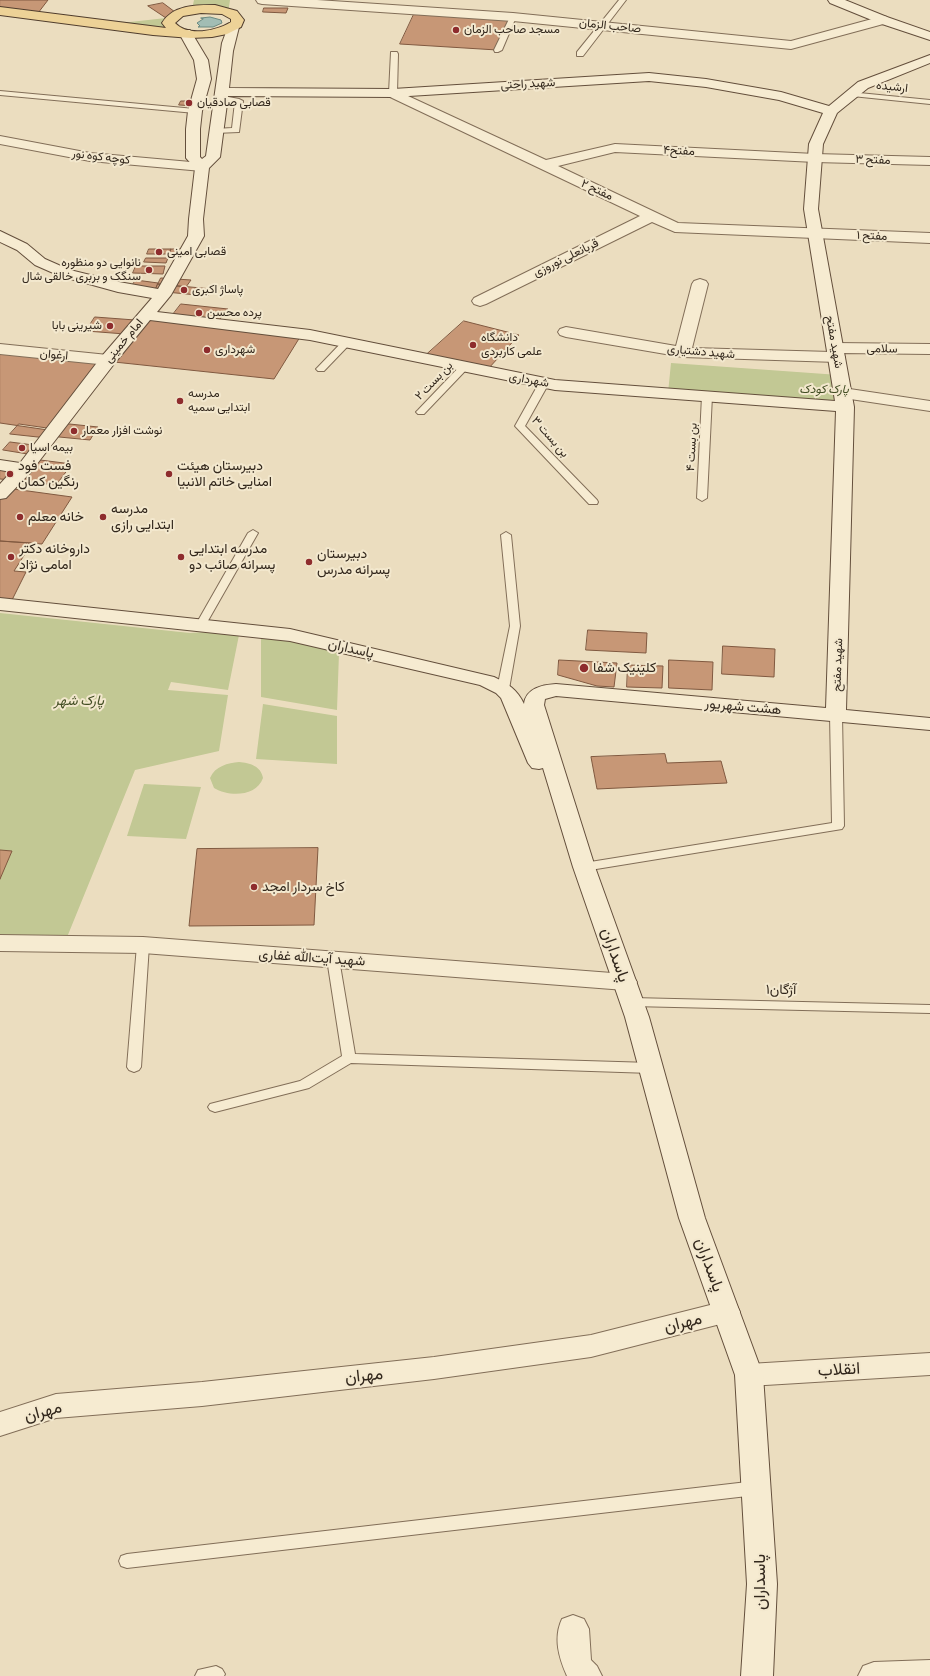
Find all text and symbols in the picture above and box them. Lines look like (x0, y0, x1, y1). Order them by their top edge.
street label: صاحب الزمان (578, 16, 642, 36)
place label: مسجد صاحب الزمان (464, 23, 560, 37)
marker: مسجد صاحب الزمان (451, 25, 461, 35)
street label: شهید راحتی (500, 75, 556, 93)
street label: ارشیده (875, 78, 909, 96)
place label: قصابی صادقیان (197, 96, 271, 110)
marker: قصابی صادقیان (184, 98, 194, 108)
street label: مفتح۴ (663, 143, 695, 159)
street label: کوچه کوه نور (71, 146, 131, 168)
street label: مفتح ۳ (855, 152, 891, 168)
street label: مفتح ۲ (579, 176, 615, 204)
street label: مفتح ۱ (856, 228, 888, 244)
street label: قربانعلی نوروزی (531, 236, 601, 280)
place label: قصابی امینی (167, 245, 226, 259)
marker: قصابی امینی (154, 247, 164, 257)
place label: نانوایی دو منظوره سنگک و بربری خالقی شال (22, 256, 141, 284)
marker: نانوایی دو منظوره سنگک و بربری خالقی شال (144, 265, 154, 275)
place label: پاساژ اکبری (192, 283, 243, 297)
marker: پاساژ اکبری (179, 285, 189, 295)
place label: پرده محسن (207, 306, 262, 320)
marker: پرده محسن (194, 308, 204, 318)
street label: شهید مفتح (822, 314, 846, 370)
street label: امام خمینی (101, 316, 147, 366)
place label: شیرینی بابا (52, 319, 102, 333)
marker: شیرینی بابا (105, 321, 115, 331)
place label: دانشگاه علمی کاربردی (481, 331, 542, 359)
marker: دانشگاه علمی کاربردی (468, 340, 478, 350)
street label: شهید دشتیاری (666, 342, 736, 362)
street label: سلامی (866, 342, 898, 356)
place label: شهرداری (215, 343, 255, 357)
marker: شهرداری (202, 345, 212, 355)
street label: ارغوان (39, 347, 69, 363)
street label: بن بست ۲ (412, 359, 456, 403)
street label: شهرداری (508, 369, 550, 391)
park label: پارک کودک (799, 383, 849, 397)
place label: مدرسه ابتدایی سمیه (188, 387, 250, 415)
marker: مدرسه ابتدایی سمیه (175, 396, 185, 406)
street label: بن بست ۳ (528, 414, 572, 460)
street label: بن بست ۴ (684, 422, 700, 472)
place label: نوشت افزار معمار (82, 424, 163, 438)
marker: نوشت افزار معمار (69, 426, 79, 436)
place label: بیمه اسیا (30, 441, 73, 455)
marker: بیمه اسیا (17, 443, 27, 453)
place label: فست فود رنگین کمان (18, 458, 79, 490)
place label: دبیرستان هیئت امنایی خاتم الانبیا (177, 458, 272, 490)
marker: فست فود رنگین کمان (5, 469, 15, 479)
marker: دبیرستان هیئت امنایی خاتم الانبیا (164, 469, 174, 479)
place label: مدرسه ابتدایی رازی (111, 501, 174, 534)
place label: خانه معلم (28, 509, 84, 525)
marker: خانه معلم (15, 512, 25, 522)
marker: مدرسه ابتدایی رازی (98, 512, 108, 522)
place label: داروخانه دکتر امامی نژاد (19, 541, 90, 574)
place label: مدرسه ابتدایی پسرانه صائب دو (189, 541, 275, 574)
place label: دبیرستان پسرانه مدرس (317, 546, 390, 578)
marker: داروخانه دکتر امامی نژاد (6, 552, 16, 562)
marker: مدرسه ابتدایی پسرانه صائب دو (176, 552, 186, 562)
marker: دبیرستان پسرانه مدرس (304, 557, 314, 567)
street label: پاسداران (327, 636, 375, 662)
street label: شهید مفتح (830, 638, 846, 692)
place label: کلینیک شفا (593, 660, 656, 676)
marker: کلینیک شفا (578, 662, 590, 674)
park label: پارک شهر (54, 693, 104, 709)
street label: هشت شهریور (704, 695, 782, 719)
place label: کاخ سردار امجد (262, 879, 345, 895)
marker: کاخ سردار امجد (249, 882, 259, 892)
street label: پاسداران (596, 925, 634, 985)
street label: شهید آیت‌الله غفاری (258, 946, 366, 970)
street label: ۱آژگان (766, 981, 796, 999)
street label: پاسداران (690, 1235, 728, 1295)
street label: مهران (662, 1308, 704, 1338)
street label: انقلاب (817, 1359, 861, 1381)
street label: مهران (344, 1364, 384, 1388)
street label: مهران (22, 1397, 64, 1427)
street label: پاسداران (750, 1554, 770, 1610)

